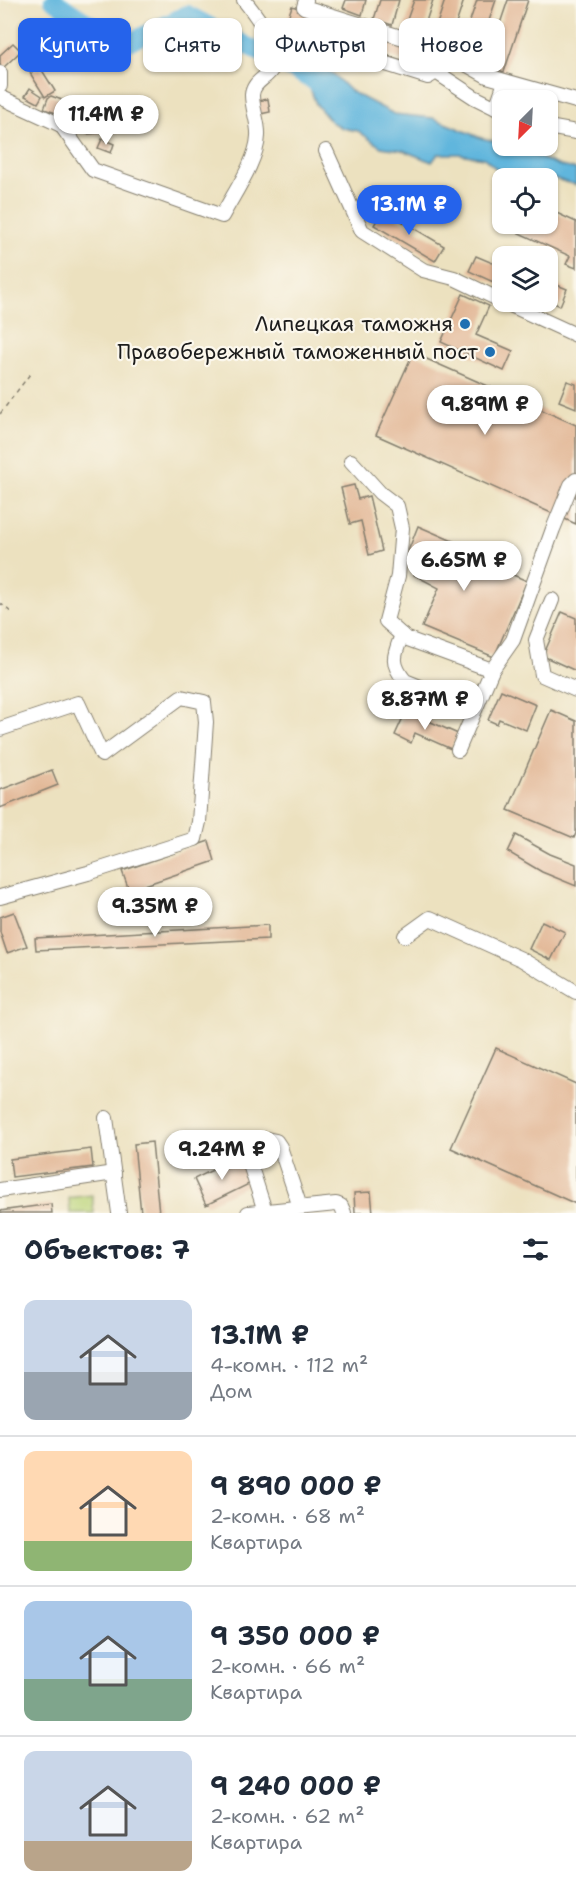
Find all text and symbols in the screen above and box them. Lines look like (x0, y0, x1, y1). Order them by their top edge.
chip: Купить (18, 18, 131, 72)
chip: Снять (143, 18, 242, 72)
chip: Фильтры (254, 18, 387, 72)
chip: Новое (399, 18, 505, 72)
north arrow (492, 90, 558, 156)
map controls (492, 90, 558, 312)
pin: 11.4M ₽ (51, 95, 161, 146)
text: 11.4M ₽ (68, 101, 144, 127)
button: locate (492, 168, 558, 234)
pin: 13.1M ₽ (354, 185, 464, 236)
text: 13.1M ₽ (371, 191, 447, 217)
button: layers (492, 246, 558, 312)
place label: Липецкая таможня (255, 310, 453, 338)
marker: Липецкая таможня (458, 317, 472, 331)
place label: Правобережный таможенный пост (117, 338, 478, 366)
marker: Правобережный таможенный пост (483, 345, 497, 359)
pin: 9.89M ₽ (430, 385, 540, 436)
text: 9.89M ₽ (441, 391, 529, 417)
pin: 6.65M ₽ (409, 541, 519, 592)
text: 6.65M ₽ (421, 547, 507, 573)
pin: 8.87M ₽ (370, 680, 480, 731)
text: 8.87M ₽ (381, 686, 469, 712)
pin: 9.35M ₽ (100, 887, 210, 938)
text: 9.35M ₽ (112, 893, 198, 919)
pin: 9.24M ₽ (167, 1130, 277, 1181)
text: 9.24M ₽ (178, 1136, 266, 1162)
text: Объектов: 7 (24, 1232, 190, 1267)
icon: filters (519, 1233, 552, 1266)
text: 13.1M ₽ (210, 1317, 309, 1352)
icon: home (72, 1324, 144, 1396)
text: 4-комн. · 112 m² (210, 1352, 368, 1378)
text: Дом (210, 1378, 252, 1404)
text: 9 890 000 ₽ (210, 1468, 382, 1503)
icon: home (72, 1475, 144, 1547)
text: 2-комн. · 68 m² (210, 1503, 365, 1529)
text: Квартира (210, 1529, 302, 1555)
text: 9 350 000 ₽ (210, 1618, 380, 1653)
icon: home (72, 1625, 144, 1697)
text: 2-комн. · 66 m² (210, 1653, 365, 1679)
text: Квартира (210, 1679, 302, 1705)
text: 9 240 000 ₽ (210, 1768, 381, 1803)
icon: home (72, 1775, 144, 1847)
text: 2-комн. · 62 m² (210, 1803, 364, 1829)
text: Квартира (210, 1829, 302, 1855)

